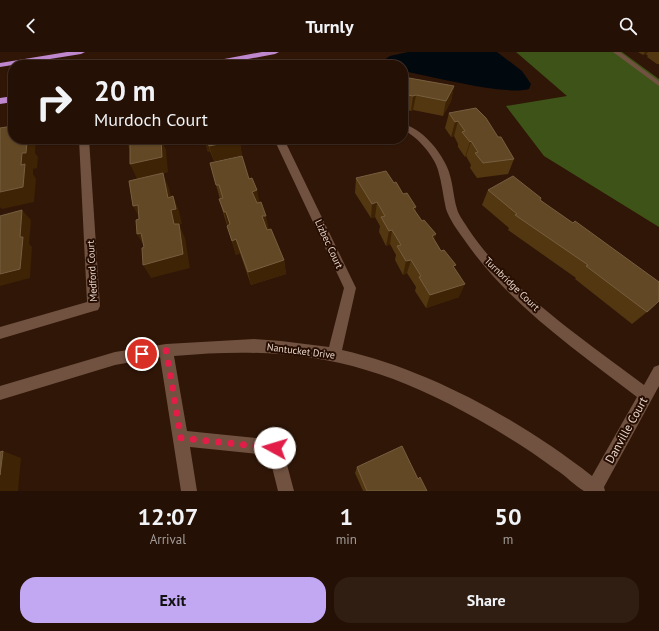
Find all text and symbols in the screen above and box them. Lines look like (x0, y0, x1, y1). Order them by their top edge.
icon: back (20, 15, 42, 37)
text: Turnly (305, 15, 354, 38)
icon: search (617, 15, 639, 37)
text: 20 m (94, 72, 155, 109)
icon: right (28, 76, 80, 128)
text: Murdoch Court (94, 108, 208, 131)
street label: Lizbec Court (312, 217, 346, 271)
street label: Medford Court (84, 239, 100, 302)
street label: Turnbridge Court (482, 254, 543, 314)
pin (125, 337, 159, 371)
street label: Nantucket Drive (266, 340, 336, 362)
icon: arrive (131, 343, 153, 365)
street label: Danville Court (602, 394, 650, 466)
position arrow (254, 427, 296, 469)
text: 12:07 (137, 501, 198, 532)
text: 1 (340, 501, 353, 532)
text: 50 (494, 501, 522, 532)
text: Arrival (150, 531, 186, 548)
text: min (336, 531, 357, 548)
text: m (503, 531, 513, 548)
button: Exit (20, 577, 326, 623)
button: Share (334, 577, 639, 623)

